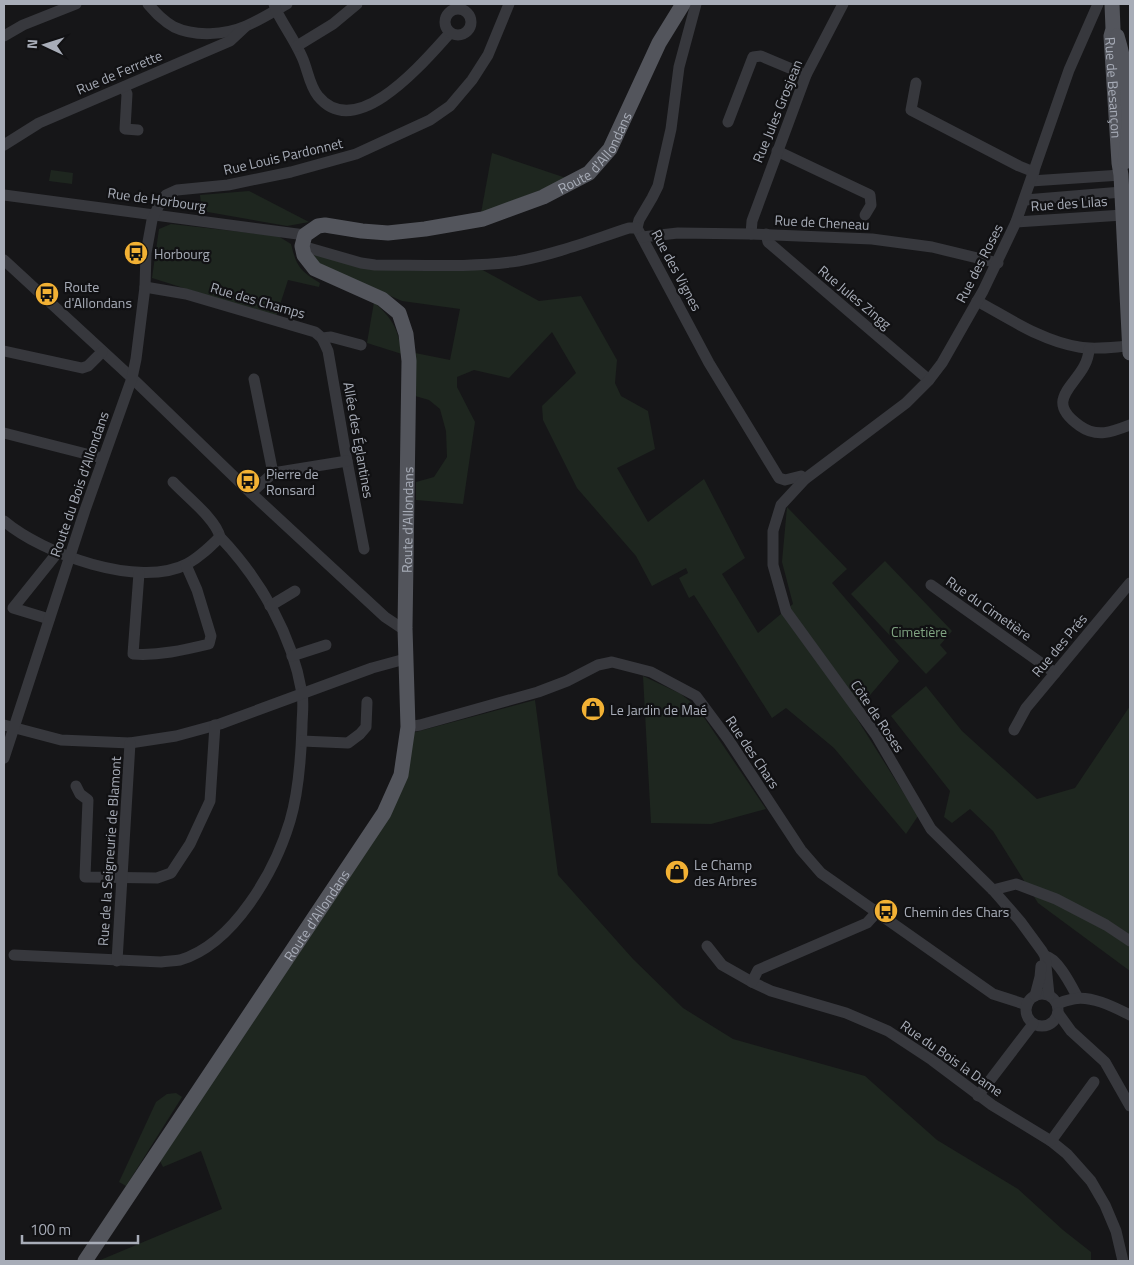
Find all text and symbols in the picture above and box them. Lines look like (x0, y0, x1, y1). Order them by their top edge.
north arrow (20, 20, 70, 70)
street label: Rue de Besançon (1101, 36, 1128, 139)
text: N (21, 38, 42, 50)
street label: Rue de Ferrette (73, 44, 165, 100)
street label: Rue Jules Grosjean (747, 56, 807, 166)
street label: Route d'Allondans (554, 108, 636, 198)
street label: Rue Louis Pardonnet (221, 132, 345, 180)
street label: Rue de Horbourg (106, 182, 208, 216)
street label: Rue des Lilas (1030, 190, 1108, 216)
street label: Rue de Cheneau (774, 209, 870, 235)
street label: Rue des Roses (950, 220, 1008, 306)
street label: Rue des Vignes (647, 225, 707, 315)
bus stop icon: Horbourg (123, 240, 149, 266)
place label: Horbourg (154, 243, 210, 264)
street label: Rue Jules Zingg (814, 260, 896, 334)
place label: Route d'Allondans (64, 276, 132, 313)
street label: Rue des Champs (208, 276, 308, 324)
bus stop icon: Route d'Allondans (34, 281, 60, 307)
street label: Allée des Églantines (338, 380, 380, 500)
street label: Route du Bois d'Allondans (44, 408, 114, 560)
place label: Pierre de Ronsard (266, 463, 319, 500)
street label: Route d'Allondans (395, 466, 418, 573)
bus stop icon: Pierre de Ronsard (235, 468, 261, 494)
street label: Rue du Cimetière (942, 571, 1036, 645)
street label: Rue des Prés (1026, 609, 1092, 681)
park label: Cimetière (891, 621, 947, 642)
street label: Côte de Roses (846, 676, 910, 756)
shop icon: Le Jardin de Maé (580, 696, 606, 722)
place label: Le Jardin de Maé (610, 699, 707, 720)
street label: Rue des Chars (721, 711, 785, 793)
street label: Rue de la Seigneurie de Blamont (92, 755, 126, 946)
place label: Le Champ des Arbres (694, 854, 757, 891)
shop icon: Le Champ des Arbres (664, 859, 690, 885)
street label: Route d'Allondans (278, 865, 354, 965)
bus stop icon: Chemin des Chars (873, 898, 899, 924)
place label: Chemin des Chars (904, 901, 1009, 922)
street label: Rue du Bois la Dame (896, 1015, 1008, 1101)
scale bar (22, 1212, 139, 1244)
text: 100 m (30, 1218, 71, 1241)

